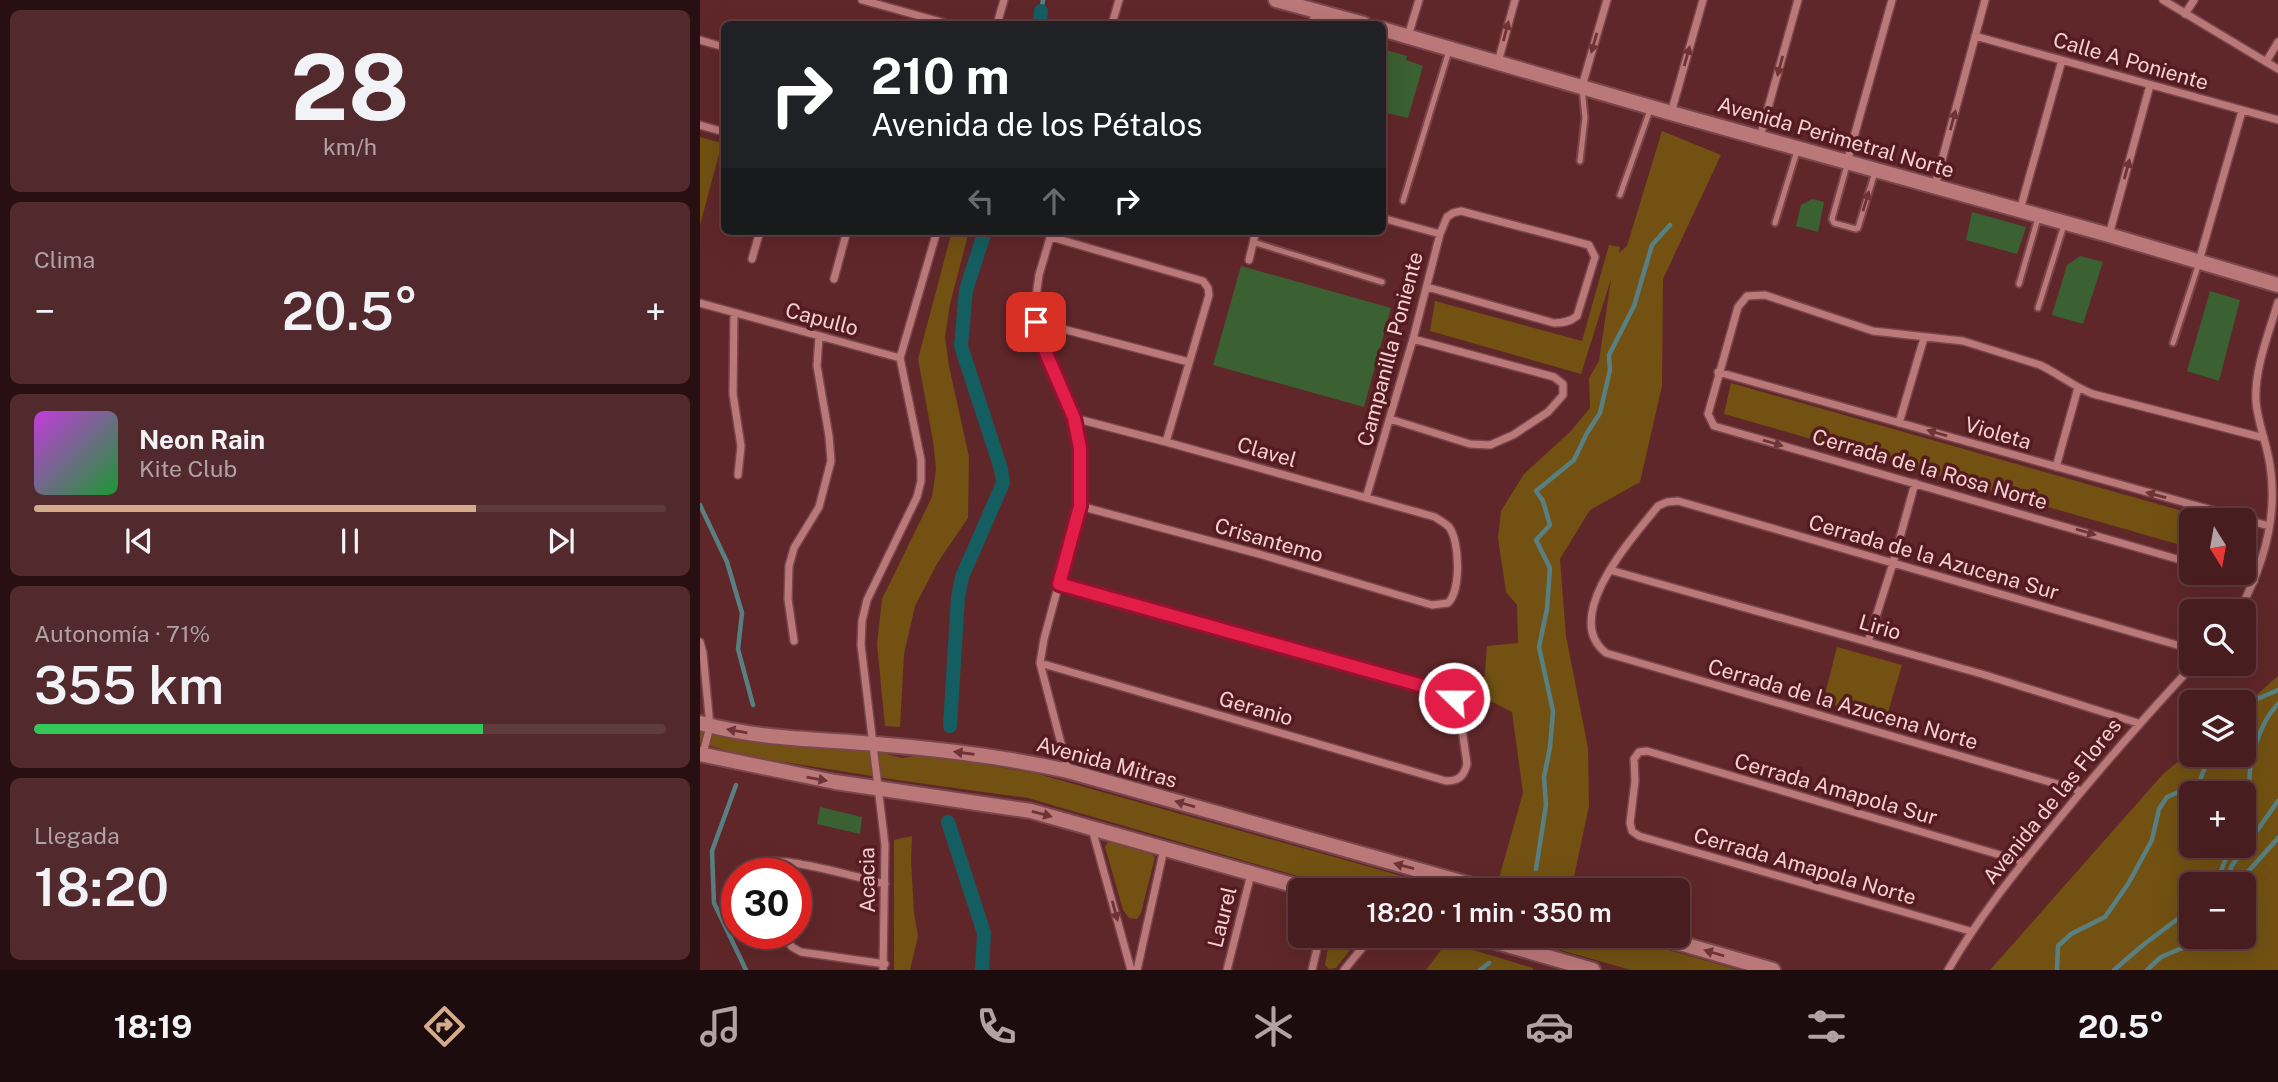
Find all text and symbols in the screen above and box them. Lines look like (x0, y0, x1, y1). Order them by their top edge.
one-way arrow (1502, 20, 1512, 41)
street label: Calle A Poniente (2050, 27, 2212, 95)
one-way arrow (1589, 33, 1599, 54)
text: 28 (291, 34, 409, 140)
one-way arrow (1682, 46, 1692, 67)
text: 210 m (871, 47, 1010, 105)
icon: right (756, 49, 847, 140)
one-way arrow (1774, 55, 1785, 77)
street label: Avenida Perimetral Norte (1715, 91, 1957, 183)
text: Avenida de los Pétalos (871, 106, 1202, 143)
one-way arrow (1948, 109, 1959, 131)
text: km/h (323, 133, 377, 160)
one-way arrow (2122, 158, 2133, 180)
icon: left (962, 182, 1000, 220)
icon: ahead (1035, 182, 1073, 220)
icon: right (1108, 182, 1146, 220)
one-way arrow (1862, 190, 1872, 211)
text: Clima (34, 246, 95, 273)
street label: Campanilla Poniente (1352, 249, 1428, 449)
text: 20.5° (282, 281, 418, 342)
text: − (34, 289, 55, 334)
text: + (645, 289, 666, 334)
pin (1006, 292, 1066, 352)
street label: Capullo (783, 297, 861, 341)
icon: arrive (1017, 303, 1055, 341)
street label: Violeta (1962, 412, 2034, 454)
street label: Cerrada de la Rosa Norte (1809, 423, 2051, 515)
text: Neon Rain (139, 424, 265, 455)
one-way arrow (1926, 428, 1947, 438)
street label: Clavel (1234, 432, 1300, 472)
one-way arrow (1762, 438, 1784, 449)
text: Kite Club (139, 455, 237, 482)
one-way arrow (2145, 489, 2167, 500)
north arrow (2179, 508, 2256, 584)
map controls (2179, 508, 2256, 949)
street label: Cerrada de la Azucena Sur (1806, 509, 2062, 605)
street label: Crisantemo (1212, 513, 1326, 567)
icon: previous (120, 522, 158, 560)
icon: pause (331, 522, 369, 560)
icon: next (542, 522, 580, 560)
one-way arrow (2076, 528, 2097, 538)
button: search (2179, 599, 2256, 676)
street label: Lirio (1856, 609, 1904, 645)
text: Autonomía · 71% (34, 620, 210, 647)
street label: Cerrada de la Azucena Norte (1705, 653, 1981, 755)
text: 355 km (34, 655, 224, 716)
position arrow (1417, 661, 1491, 735)
street label: Geranio (1216, 686, 1296, 730)
button: layers (2179, 690, 2256, 767)
street label: Avenida de las Flores (1978, 713, 2126, 889)
one-way arrow (726, 725, 748, 736)
street label: Avenida Mitras (1034, 731, 1180, 793)
one-way arrow (953, 747, 975, 758)
street label: Cerrada Amapola Sur (1732, 748, 1940, 830)
one-way arrow (806, 774, 828, 785)
button: + (2179, 781, 2256, 858)
one-way arrow (1174, 798, 1196, 809)
one-way arrow (1031, 809, 1053, 820)
text: Llegada (34, 822, 120, 849)
street label: Cerrada Amapola Norte (1691, 822, 1919, 910)
street label: Acacia (854, 847, 880, 913)
text: 18:20 (34, 857, 169, 918)
speed limit sign: 30 (721, 858, 812, 949)
one-way arrow (1393, 860, 1415, 871)
button: − (2179, 872, 2256, 949)
street label: Laurel (1202, 884, 1242, 950)
text: 18:20 · 1 min · 350 m (1366, 897, 1612, 928)
one-way arrow (1110, 901, 1120, 922)
one-way arrow (1703, 947, 1725, 958)
icon: directions (420, 1002, 469, 1051)
icon: music (696, 1002, 745, 1051)
icon: phone (972, 1002, 1021, 1051)
icon: climate (1249, 1002, 1298, 1051)
icon: car (1525, 1002, 1574, 1051)
icon: filters (1802, 1002, 1851, 1051)
text: 18:19 (114, 1008, 192, 1045)
text: 20.5° (2078, 1008, 2164, 1045)

